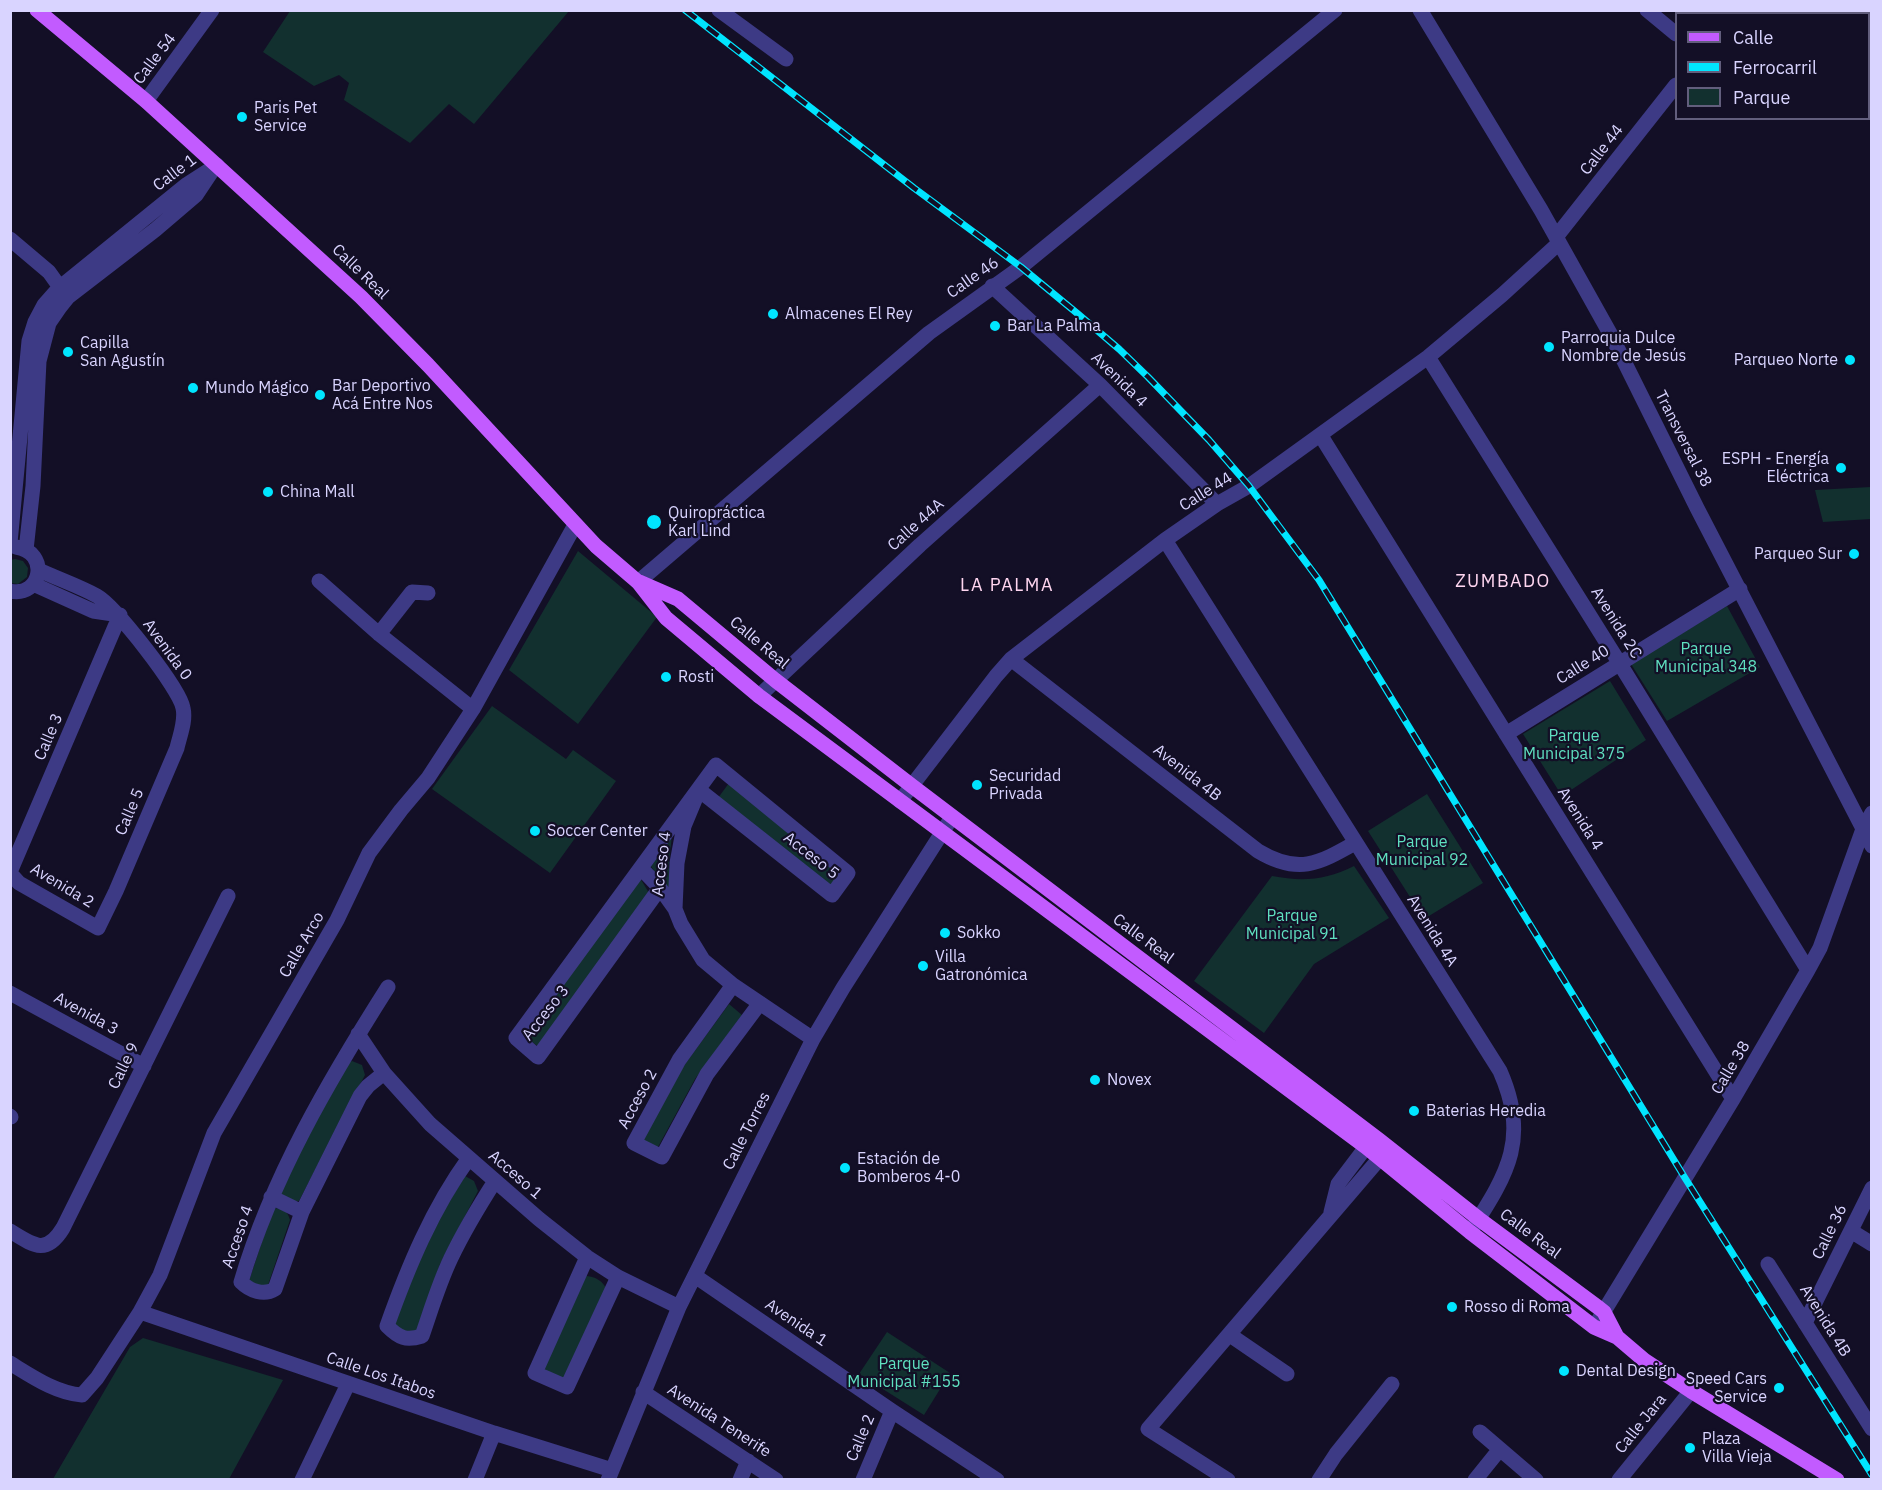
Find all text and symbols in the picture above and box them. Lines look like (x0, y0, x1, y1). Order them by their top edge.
legend (1675, 12, 1870, 120)
text: Calle (1733, 26, 1773, 49)
street label: Calle 54 (130, 30, 180, 88)
text: Ferrocarril (1733, 56, 1817, 79)
text: Parque (1733, 86, 1790, 109)
place label: Paris Pet Service (254, 98, 317, 136)
marker: Paris Pet Service (235, 110, 249, 124)
street label: Calle 44 (1576, 121, 1628, 179)
street label: Calle 1 (150, 151, 200, 195)
street label: Calle Real (328, 240, 392, 304)
street label: Calle 46 (943, 253, 1003, 303)
place label: Almacenes El Rey (785, 304, 912, 324)
marker: Almacenes El Rey (766, 307, 780, 321)
place label: Bar La Palma (1007, 316, 1101, 336)
marker: Bar La Palma (988, 319, 1002, 333)
place label: Parroquia Dulce Nombre de Jesús (1561, 328, 1686, 366)
place label: Capilla San Agustín (80, 333, 165, 371)
marker: Parroquia Dulce Nombre de Jesús (1542, 340, 1556, 354)
marker: Capilla San Agustín (61, 345, 75, 359)
street label: Avenida 4 (1087, 349, 1151, 411)
place label: Parqueo Norte (1734, 350, 1838, 370)
marker: Parqueo Norte (1843, 353, 1857, 367)
place label: Bar Deportivo Acá Entre Nos (332, 376, 433, 414)
place label: Mundo Mágico (205, 378, 309, 398)
marker: Mundo Mágico (186, 381, 200, 395)
marker: Bar Deportivo Acá Entre Nos (313, 388, 327, 402)
street label: Transversal 38 (1650, 388, 1716, 490)
place label: ESPH - Energía Eléctrica (1722, 449, 1829, 487)
marker: ESPH - Energía Eléctrica (1834, 461, 1848, 475)
street label: Calle 44 (1176, 468, 1236, 516)
place label: China Mall (280, 482, 355, 502)
marker: China Mall (261, 485, 275, 499)
street label: Calle 44A (884, 495, 948, 555)
place label: Quiropráctica Karl Lind (668, 503, 765, 541)
marker: Quiropráctica Karl Lind (645, 513, 663, 531)
place label: Parqueo Sur (1754, 544, 1842, 564)
marker: Parqueo Sur (1847, 547, 1861, 561)
district label: ZUMBADO (1455, 571, 1551, 593)
district label: LA PALMA (960, 575, 1054, 597)
street label: Avenida 2C (1586, 584, 1646, 662)
street label: Calle Real (726, 613, 792, 673)
street label: Avenida 0 (138, 616, 196, 684)
park label: Parque Municipal 348 (1655, 639, 1757, 677)
street label: Calle 40 (1553, 641, 1613, 689)
place label: Rosti (678, 667, 714, 687)
marker: Rosti (659, 670, 673, 684)
street label: Calle 3 (31, 711, 67, 763)
park label: Parque Municipal 375 (1523, 726, 1625, 764)
street label: Avenida 4B (1149, 740, 1225, 806)
place label: Securidad Privada (989, 766, 1061, 804)
marker: Securidad Privada (970, 778, 984, 792)
street label: Avenida 4 (1553, 784, 1607, 854)
street label: Calle 5 (112, 786, 148, 838)
place label: Soccer Center (547, 821, 648, 841)
marker: Soccer Center (528, 824, 542, 838)
street label: Acceso 5 (779, 828, 843, 884)
street label: Acceso 4 (649, 831, 675, 897)
park label: Parque Municipal 92 (1376, 832, 1468, 870)
street label: Avenida 2 (27, 860, 97, 912)
street label: Avenida 4A (1402, 892, 1462, 970)
park label: Parque Municipal 91 (1246, 906, 1338, 944)
street label: Calle Arco (276, 909, 328, 981)
street label: Calle Real (1109, 910, 1177, 968)
place label: Sokko (957, 923, 1001, 943)
marker: Sokko (938, 926, 952, 940)
place label: Villa Gatronómica (935, 947, 1028, 985)
marker: Villa Gatronómica (916, 959, 930, 973)
street label: Acceso 3 (518, 981, 574, 1045)
street label: Avenida 3 (50, 988, 122, 1040)
street label: Calle 38 (1708, 1038, 1754, 1098)
street label: Calle 9 (105, 1040, 143, 1092)
street label: Acceso 2 (614, 1066, 662, 1132)
place label: Novex (1107, 1070, 1152, 1090)
marker: Novex (1088, 1073, 1102, 1087)
street label: Calle Torres (719, 1089, 775, 1173)
place label: Baterias Heredia (1426, 1101, 1546, 1121)
marker: Baterias Heredia (1407, 1104, 1421, 1118)
street label: Acceso 1 (484, 1146, 546, 1204)
place label: Estación de Bomberos 4-0 (857, 1149, 960, 1187)
marker: Estación de Bomberos 4-0 (838, 1161, 852, 1175)
street label: Calle 36 (1808, 1201, 1852, 1263)
street label: Acceso 4 (218, 1203, 258, 1271)
street label: Calle Real (1496, 1205, 1564, 1263)
street label: Avenida 4B (1795, 1281, 1855, 1361)
street label: Avenida 1 (761, 1295, 831, 1351)
place label: Rosso di Roma (1464, 1297, 1570, 1317)
marker: Rosso di Roma (1445, 1300, 1459, 1314)
street label: Calle Los Itabos (324, 1348, 438, 1404)
park label: Parque Municipal #155 (847, 1354, 961, 1392)
place label: Dental Design (1576, 1361, 1676, 1381)
marker: Dental Design (1557, 1364, 1571, 1378)
place label: Speed Cars Service (1686, 1369, 1767, 1407)
street label: Avenida Tenerife (664, 1380, 774, 1462)
marker: Speed Cars Service (1772, 1381, 1786, 1395)
street label: Calle Jara (1611, 1390, 1671, 1458)
street label: Calle 2 (843, 1412, 879, 1464)
place label: Plaza Villa Vieja (1702, 1429, 1772, 1467)
marker: Plaza Villa Vieja (1683, 1441, 1697, 1455)

